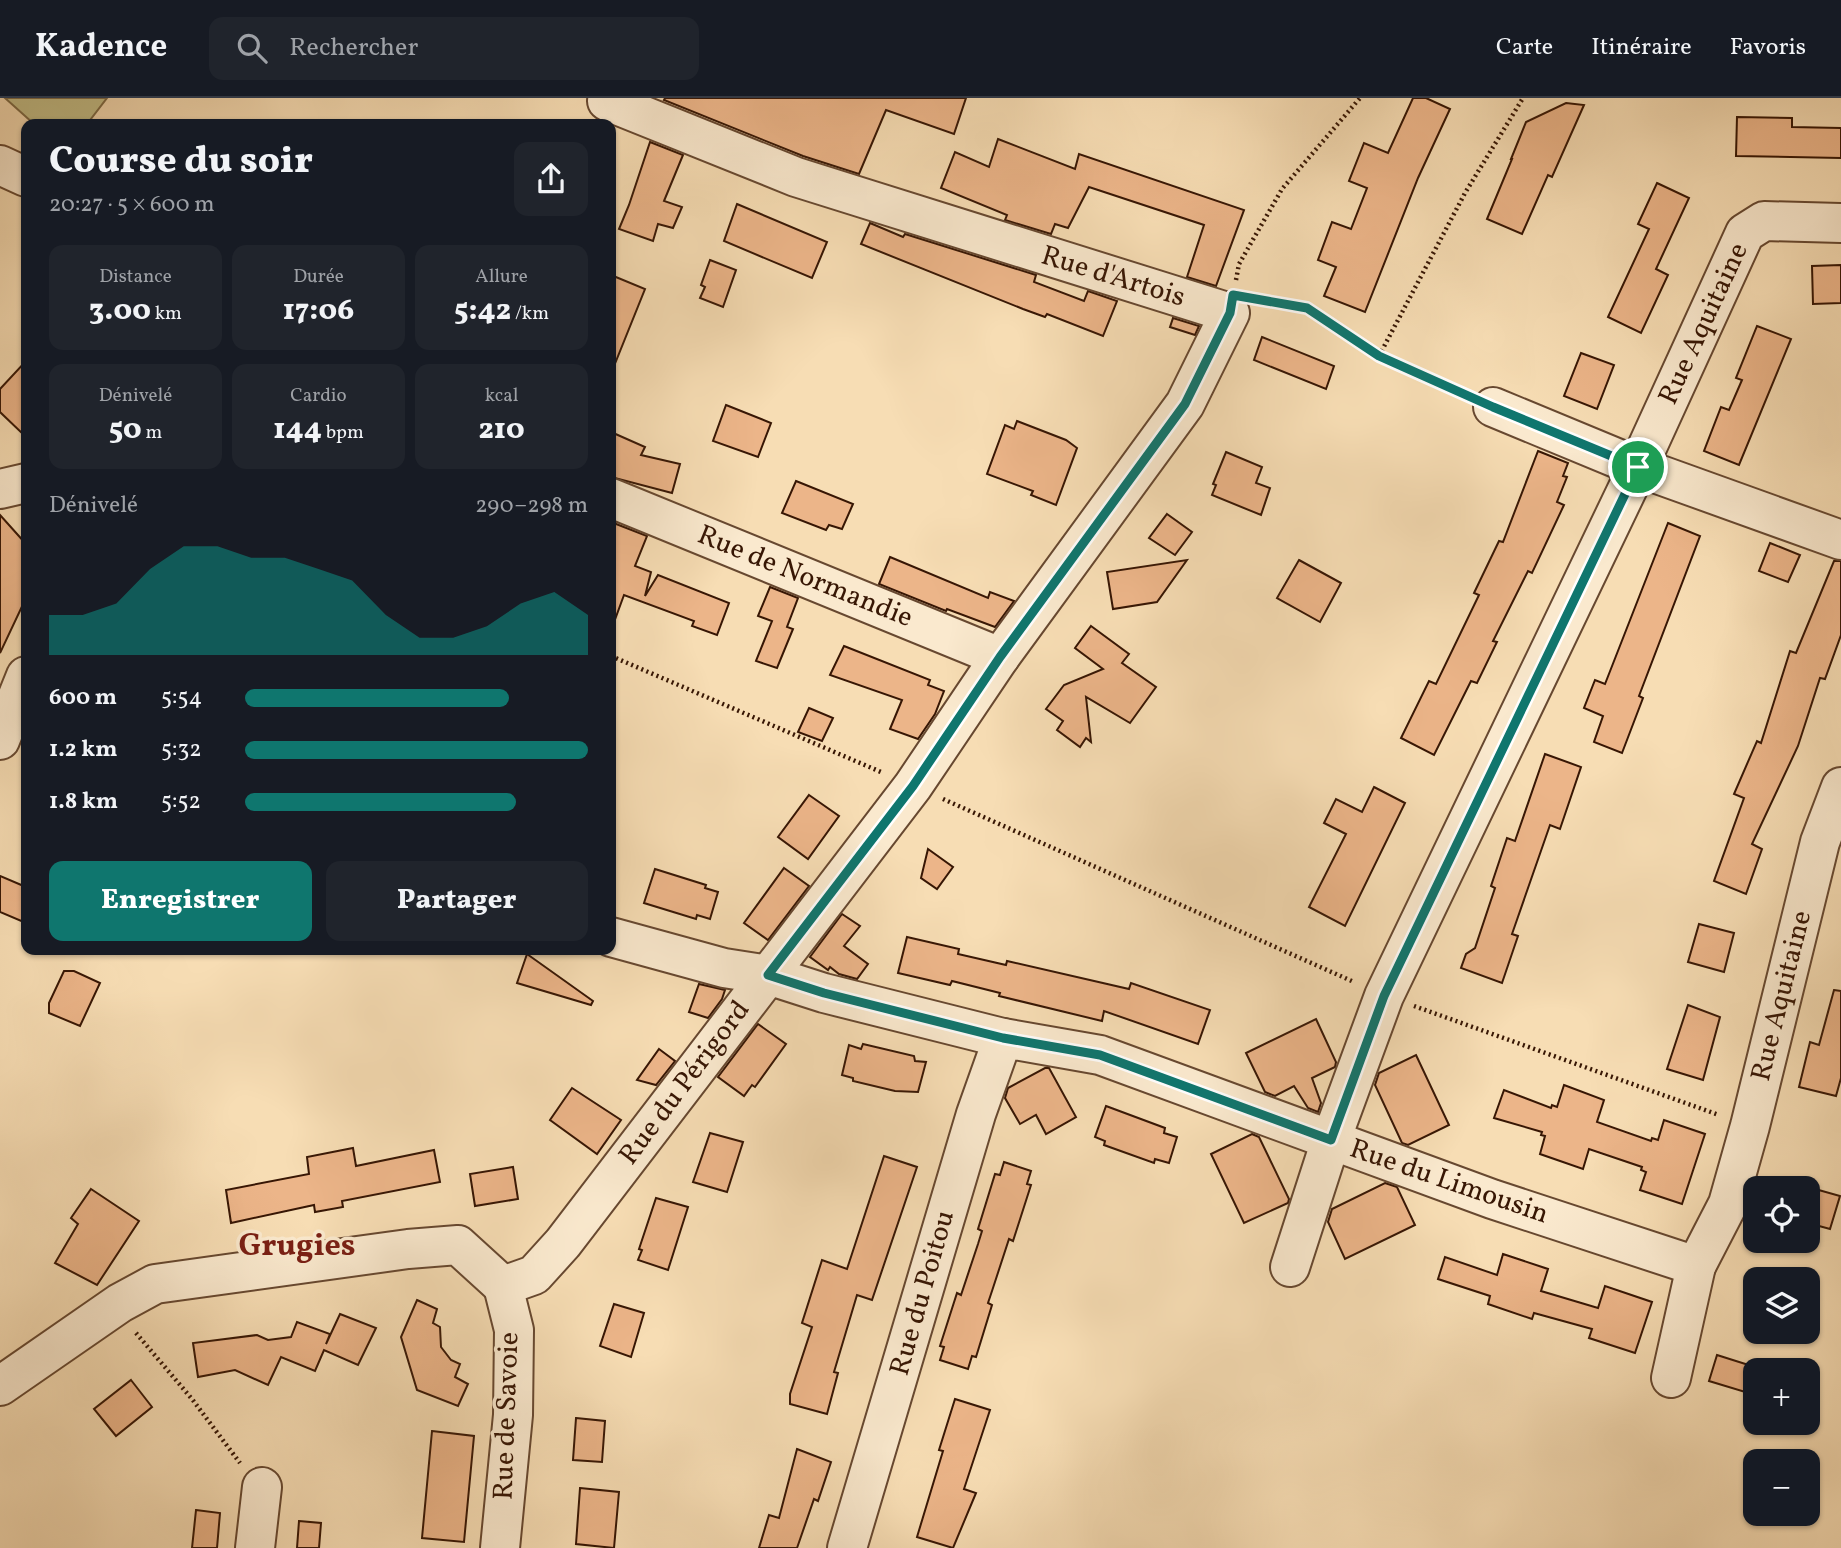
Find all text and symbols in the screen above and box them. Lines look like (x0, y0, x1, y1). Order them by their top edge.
search box (209, 17, 699, 80)
text: Kadence (35, 25, 167, 71)
icon: search (233, 29, 271, 67)
text: Rechercher (289, 30, 418, 66)
text: Carte (1496, 31, 1553, 65)
text: Itinéraire (1591, 31, 1692, 65)
text: Favoris (1730, 31, 1806, 65)
text: Course du soir (49, 136, 313, 189)
button: share (514, 142, 588, 216)
text: 20:27 · 5 × 600 m (49, 189, 215, 221)
street label: Rue d'Artois (1036, 237, 1190, 317)
street label: Rue Aquitaine (1649, 237, 1759, 411)
text: Distance (99, 264, 172, 290)
text: Durée (293, 264, 344, 290)
text: Allure (475, 264, 528, 290)
text: 3.00 (89, 290, 151, 332)
text: 17:06 (283, 290, 354, 332)
text: 5:42 (454, 290, 511, 332)
text: km (151, 301, 182, 327)
text: /km (511, 301, 549, 327)
text: Dénivelé (99, 383, 172, 409)
text: Cardio (290, 383, 347, 409)
text: kcal (485, 383, 518, 409)
text: 50 (109, 409, 142, 451)
text: 144 (273, 409, 322, 451)
text: 210 (478, 409, 525, 451)
text: m (142, 420, 162, 446)
text: bpm (322, 420, 364, 446)
pin (1608, 437, 1668, 497)
icon: arrive (1619, 448, 1657, 486)
text: Dénivelé (49, 490, 138, 522)
text: 290–298 m (475, 490, 588, 522)
street label: Rue de Normandie (692, 516, 918, 638)
text: 600 m (49, 682, 117, 714)
text: 5:54 (161, 682, 202, 714)
text: 1.2 km (49, 734, 118, 766)
text: 5:32 (161, 734, 202, 766)
text: 1.8 km (49, 786, 118, 818)
text: 5:52 (161, 786, 201, 818)
button: Enregistrer (49, 861, 312, 941)
button: Partager (326, 861, 588, 941)
street label: Rue Aquitaine (1742, 907, 1822, 1085)
street label: Rue du Périgord (610, 993, 760, 1173)
street label: Rue du Limousin (1344, 1130, 1554, 1234)
map controls (1743, 1176, 1820, 1526)
button: locate (1743, 1176, 1820, 1253)
street label: Rue du Poitou (881, 1206, 965, 1380)
district label: Grugies (238, 1225, 356, 1269)
button: layers (1743, 1267, 1820, 1344)
street label: Rue de Savoie (485, 1331, 529, 1501)
button: + (1743, 1358, 1820, 1435)
button: − (1743, 1449, 1820, 1526)

